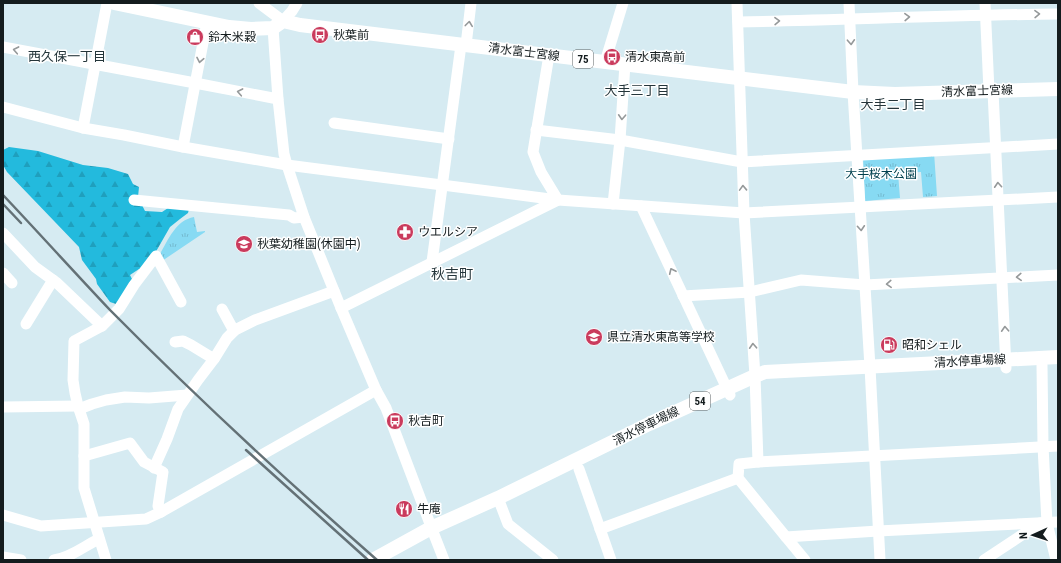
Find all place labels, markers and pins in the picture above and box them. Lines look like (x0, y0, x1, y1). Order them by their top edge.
bus stop icon: 秋葉前 (310, 25, 330, 45)
shop icon: 鈴木米穀 (185, 27, 205, 47)
place label: 秋葉前 (333, 28, 369, 42)
place label: 鈴木米穀 (208, 30, 256, 44)
bus stop icon: 清水東高前 (602, 47, 622, 67)
place label: 清水東高前 (625, 50, 685, 64)
pharmacy icon: ウエルシア (395, 222, 415, 242)
place label: ウエルシア (418, 225, 478, 239)
school or university icon: 秋葉幼稚園(休園中) (234, 234, 254, 254)
place label: 秋葉幼稚園(休園中) (257, 237, 361, 251)
school or university icon: 県立清水東高等学校 (584, 327, 604, 347)
place label: 県立清水東高等学校 (607, 330, 715, 344)
fuel station icon: 昭和シェル (879, 335, 899, 355)
place label: 昭和シェル (902, 338, 962, 352)
bus stop icon: 秋吉町 (385, 411, 405, 431)
place label: 秋吉町 (408, 414, 444, 428)
restaurant icon: 牛庵 (394, 499, 414, 519)
place label: 牛庵 (417, 502, 441, 516)

